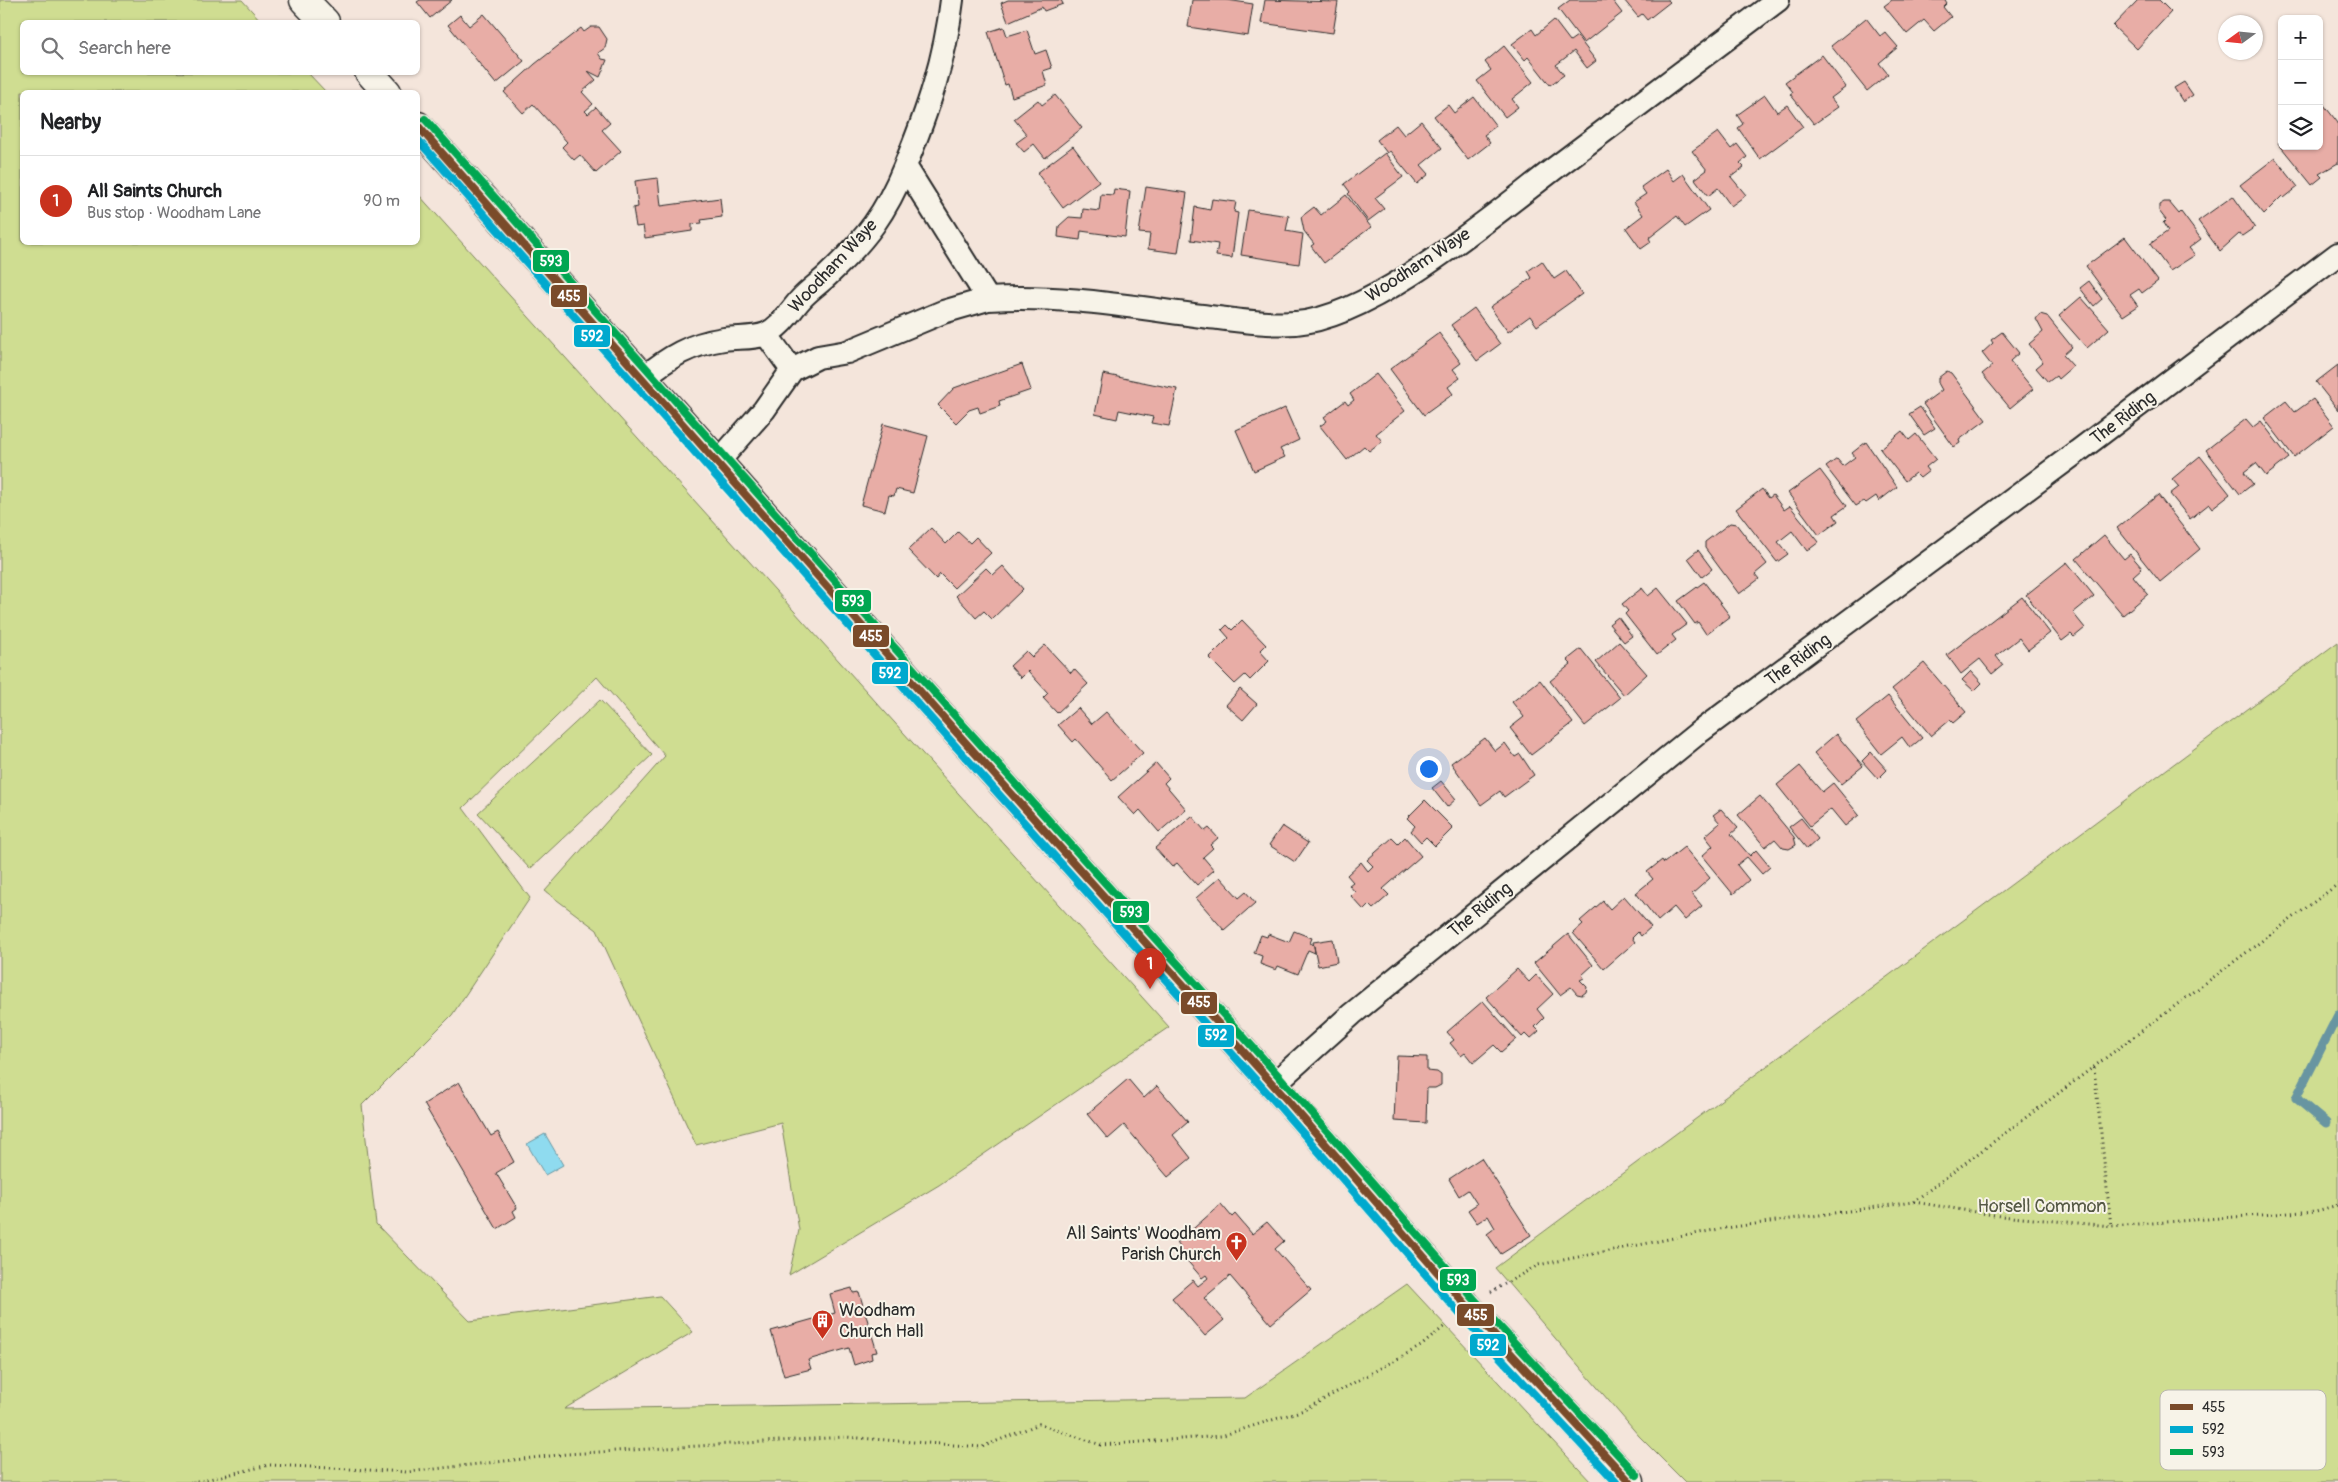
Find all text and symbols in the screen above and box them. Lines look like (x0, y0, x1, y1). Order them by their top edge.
north arrow (2218, 15, 2263, 60)
map controls (2278, 15, 2323, 150)
button: + (2278, 15, 2323, 60)
search box (20, 20, 420, 75)
icon: search (38, 34, 66, 62)
text: Search here (78, 36, 171, 60)
button: − (2278, 60, 2323, 105)
button: layers (2278, 105, 2323, 150)
text: Nearby (40, 109, 101, 136)
text: All Saints Church (87, 179, 222, 203)
text: 1 (53, 191, 59, 211)
text: 90 m (363, 191, 400, 211)
text: Bus stop · Woodham Lane (87, 203, 261, 223)
street label: Woodham Waye (784, 214, 883, 318)
street label: Woodham Waye (1361, 223, 1475, 307)
line badge: 593 (532, 249, 570, 273)
text: 593 (540, 253, 562, 270)
line badge: 455 (550, 284, 588, 308)
text: 455 (557, 288, 581, 305)
line badge: 592 (573, 324, 611, 348)
text: 592 (581, 328, 603, 345)
street label: The Riding (2086, 386, 2160, 450)
line badge: 593 (834, 589, 872, 613)
text: 593 (842, 593, 864, 610)
line badge: 455 (852, 624, 890, 648)
text: 455 (859, 628, 883, 645)
street label: The Riding (1761, 628, 1835, 692)
line badge: 592 (871, 661, 909, 685)
text: 592 (879, 665, 901, 682)
your location (1416, 756, 1442, 782)
street label: The Riding (1443, 877, 1517, 943)
line badge: 593 (1112, 900, 1150, 924)
text: 593 (1120, 904, 1142, 921)
pin: 1 (1134, 948, 1166, 989)
line badge: 455 (1180, 991, 1218, 1015)
text: 455 (1187, 994, 1211, 1011)
line badge: 592 (1197, 1024, 1235, 1048)
text: 592 (1205, 1027, 1227, 1044)
park label: Horsell Common (1978, 1195, 2106, 1218)
place label: All Saints' Woodham Parish Church (1066, 1222, 1221, 1266)
church icon: All Saints' Woodham Parish Church (1225, 1231, 1249, 1262)
line badge: 593 (1439, 1268, 1477, 1292)
text: 593 (1447, 1272, 1469, 1289)
place label: Woodham Church Hall (839, 1299, 924, 1343)
line badge: 455 (1456, 1303, 1495, 1327)
text: 455 (1464, 1307, 1488, 1324)
building icon: Woodham Church Hall (811, 1308, 835, 1339)
line badge: 592 (1469, 1333, 1507, 1357)
text: 592 (1477, 1337, 1499, 1354)
legend (2160, 1390, 2326, 1470)
text: 455 (2202, 1399, 2225, 1416)
text: 592 (2202, 1421, 2225, 1438)
text: 593 (2202, 1444, 2225, 1461)

